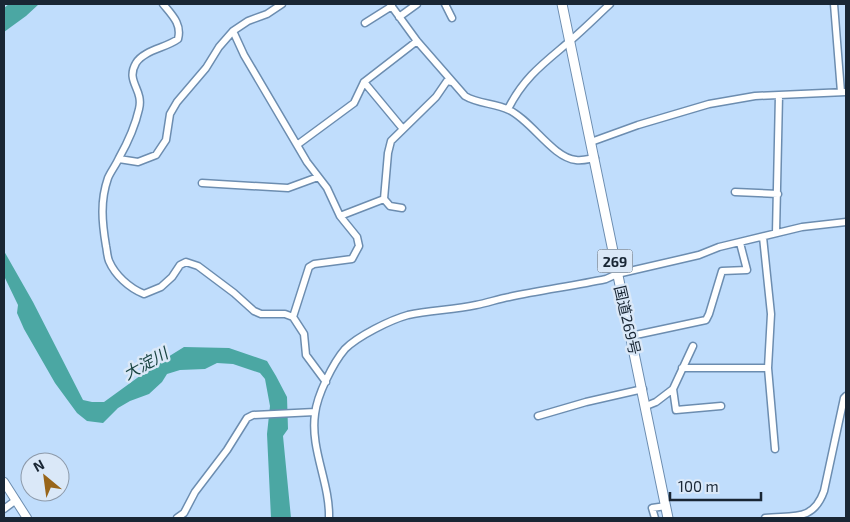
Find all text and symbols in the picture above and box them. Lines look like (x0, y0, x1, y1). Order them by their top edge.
road number: 269 (598, 250, 632, 272)
street label: 国道269号 (611, 284, 645, 356)
water label: 大淀川 (119, 342, 172, 383)
north arrow (20, 452, 70, 502)
text: N (30, 455, 47, 475)
scale bar (670, 470, 761, 502)
text: 100 m (678, 477, 719, 495)

